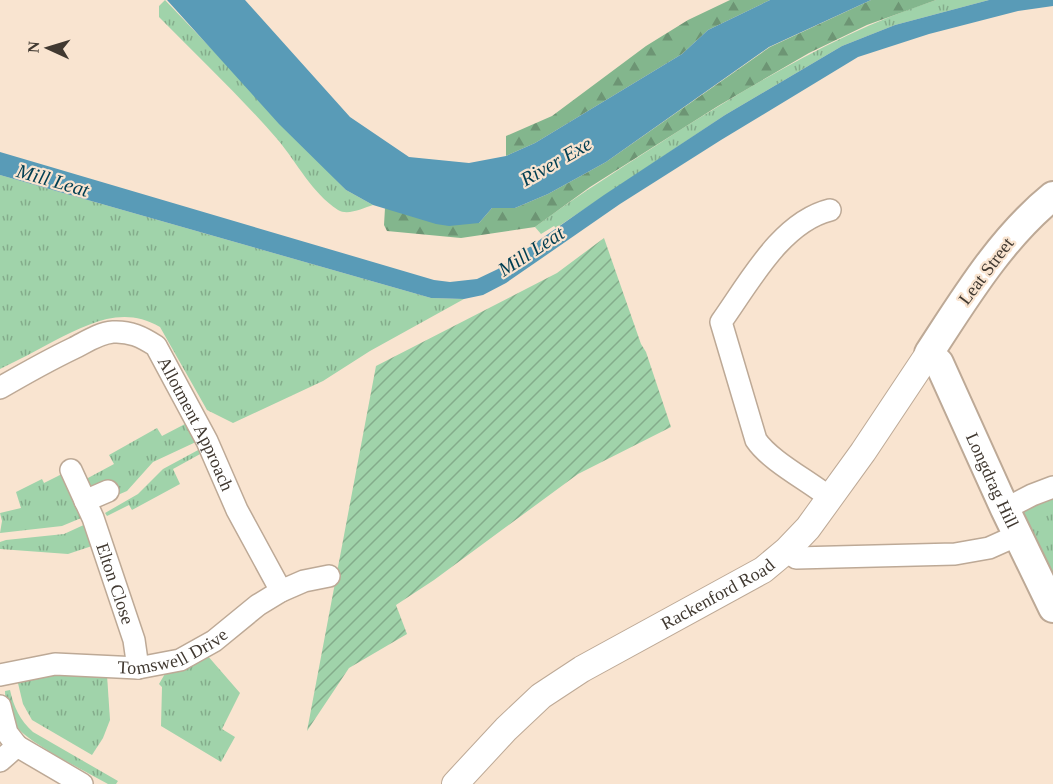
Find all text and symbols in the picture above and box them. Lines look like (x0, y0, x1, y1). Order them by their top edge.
north arrow (18, 18, 78, 78)
text: N (25, 40, 42, 53)
water label: River Exe (516, 132, 596, 191)
water label: Mill Leat (13, 159, 92, 201)
water label: Mill Leat (493, 221, 568, 281)
street label: Leat Street (954, 234, 1018, 308)
street label: Allotment Approach (154, 353, 237, 494)
street label: Longdrag Hill (962, 430, 1023, 531)
street label: Elton Close (92, 540, 138, 627)
street label: Rackenford Road (658, 555, 778, 634)
street label: Tomswell Drive (117, 624, 231, 678)

